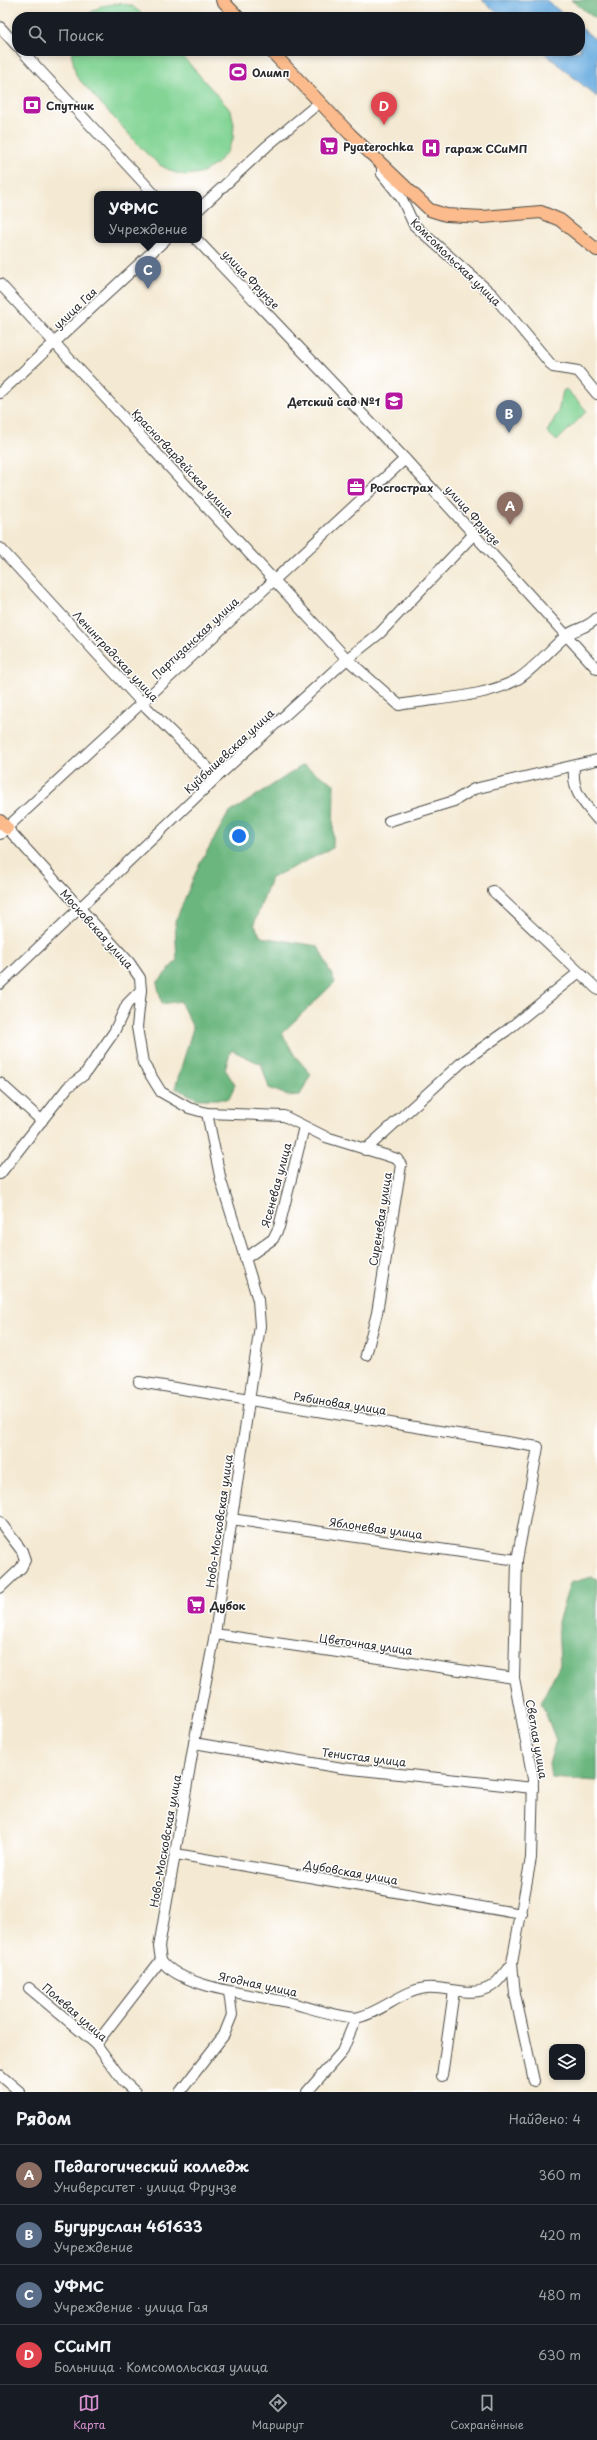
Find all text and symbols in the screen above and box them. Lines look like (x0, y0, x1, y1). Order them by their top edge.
search box (12, 12, 585, 56)
icon: search (26, 23, 48, 45)
text: Поиск (58, 23, 104, 46)
sports icon: Олимп (227, 61, 249, 83)
place label: Олимп (252, 64, 290, 81)
pin: D (371, 92, 397, 125)
bank icon: Спутник (21, 94, 43, 116)
place label: Спутник (46, 97, 95, 114)
supermarket icon: Pyaterochka (318, 135, 340, 157)
hospital icon: гараж ССиМП (420, 137, 442, 159)
place label: Pyaterochka (343, 138, 415, 155)
place label: гараж ССиМП (445, 140, 528, 157)
popup (94, 191, 202, 243)
text: УФМС (109, 196, 159, 219)
street label: Комсомольская улица (407, 214, 505, 310)
text: Учреждение (109, 219, 187, 238)
street label: улица Фрунзе (218, 246, 284, 313)
pin: C (135, 256, 161, 289)
street label: улица Гая (49, 283, 101, 333)
school or university icon: Детский сад №1 (383, 390, 405, 412)
place label: Детский сад №1 (287, 393, 380, 410)
pin: B (496, 400, 522, 433)
street label: Красногвардейская улица (128, 405, 238, 521)
office icon: Росгострах (345, 476, 367, 498)
place label: Росгострах (370, 479, 433, 496)
street label: улица Фрунзе (441, 481, 505, 549)
pin: A (497, 492, 523, 525)
street label: Партизанская улица (148, 593, 242, 683)
street label: Ленинградская улица (69, 607, 163, 705)
street label: Куйбышевская улица (180, 705, 278, 797)
your location (229, 826, 249, 846)
street label: Московская улица (56, 885, 138, 973)
street label: Ясеневая улица (257, 1141, 296, 1229)
street label: Сиреневая улица (364, 1171, 396, 1267)
street label: Рябиновая улица (292, 1387, 388, 1419)
street label: Ново-Московская улица (201, 1453, 237, 1589)
street label: Яблоневая улица (328, 1513, 424, 1543)
supermarket icon: Дубок (185, 1594, 207, 1616)
place label: Дубок (209, 1597, 247, 1614)
street label: Цветочная улица (318, 1629, 414, 1659)
street label: Светлая улица (522, 1698, 552, 1780)
street label: Тенистая улица (321, 1743, 407, 1771)
street label: Ново-Московская улица (145, 1773, 185, 1909)
street label: Дубовская улица (302, 1855, 399, 1889)
street label: Ягодная улица (217, 1967, 299, 2001)
street label: Полевая улица (39, 1979, 111, 2045)
map controls (549, 2044, 585, 2080)
button: layers (549, 2044, 585, 2080)
text: Рядом (16, 2105, 71, 2131)
text: Найдено: 4 (509, 2109, 581, 2128)
text: Педагогический колледж (54, 2154, 249, 2177)
text: A (24, 2165, 34, 2184)
text: 360 m (538, 2165, 581, 2184)
text: Университет · улица Фрунзе (54, 2177, 237, 2196)
text: Бугуруслан 461633 (54, 2214, 203, 2237)
text: B (25, 2225, 33, 2244)
text: 420 m (539, 2225, 581, 2244)
text: Учреждение (54, 2237, 133, 2256)
text: УФМС (54, 2274, 104, 2297)
text: C (24, 2285, 34, 2304)
text: 480 m (539, 2285, 581, 2304)
text: Учреждение · улица Гая (54, 2297, 208, 2316)
text: ССиМП (54, 2334, 112, 2357)
text: D (24, 2345, 34, 2364)
text: 630 m (538, 2345, 581, 2364)
text: Больница · Комсомольская улица (54, 2357, 268, 2376)
tab: Карта (73, 2392, 105, 2433)
tab: Маршрут (252, 2392, 304, 2433)
tab: Сохранённые (450, 2392, 524, 2433)

